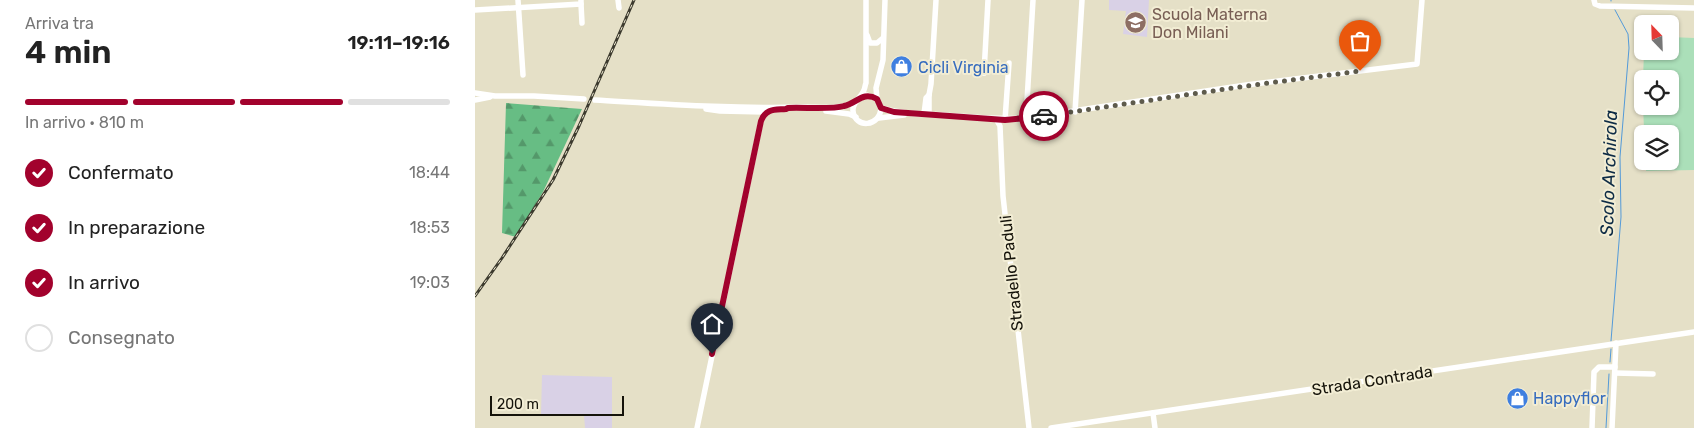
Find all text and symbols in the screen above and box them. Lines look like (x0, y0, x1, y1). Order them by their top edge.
place label: Scuola Materna Don Milani (1152, 5, 1268, 42)
school or university icon: Scuola Materna Don Milani (1124, 11, 1148, 35)
text: Arriva tra (25, 14, 94, 33)
north arrow (1634, 15, 1679, 60)
map controls (1634, 15, 1679, 170)
pin (1339, 20, 1381, 71)
icon: bag (1346, 27, 1374, 55)
text: 19:11–19:16 (347, 31, 450, 54)
text: 4 min (25, 33, 112, 71)
shop icon: Cicli Virginia (890, 55, 914, 79)
place label: Cicli Virginia (918, 58, 1009, 77)
button: locate (1634, 70, 1679, 115)
courier (1019, 91, 1069, 141)
icon: car (1030, 102, 1058, 130)
water label: Scolo Archirola (1596, 109, 1622, 236)
text: In arrivo · 810 m (25, 113, 144, 132)
button: layers (1634, 125, 1679, 170)
icon: check (25, 159, 53, 187)
text: Confermato (68, 161, 174, 184)
text: 18:44 (409, 163, 450, 182)
icon: check (25, 214, 53, 242)
street label: Stradello Paduli (996, 214, 1027, 332)
text: In preparazione (68, 216, 205, 239)
text: 18:53 (410, 218, 450, 237)
icon: check (25, 269, 53, 297)
text: In arrivo (68, 271, 140, 294)
text: 19:03 (410, 273, 450, 292)
pin (691, 303, 733, 354)
icon: home (698, 310, 726, 338)
text: Consegnato (68, 326, 175, 349)
street label: Strada Contrada (1310, 362, 1434, 399)
shop icon: Happyflor (1505, 386, 1529, 410)
place label: Happyflor (1533, 389, 1606, 408)
scale bar (490, 393, 624, 416)
text: 200 m (497, 396, 539, 413)

